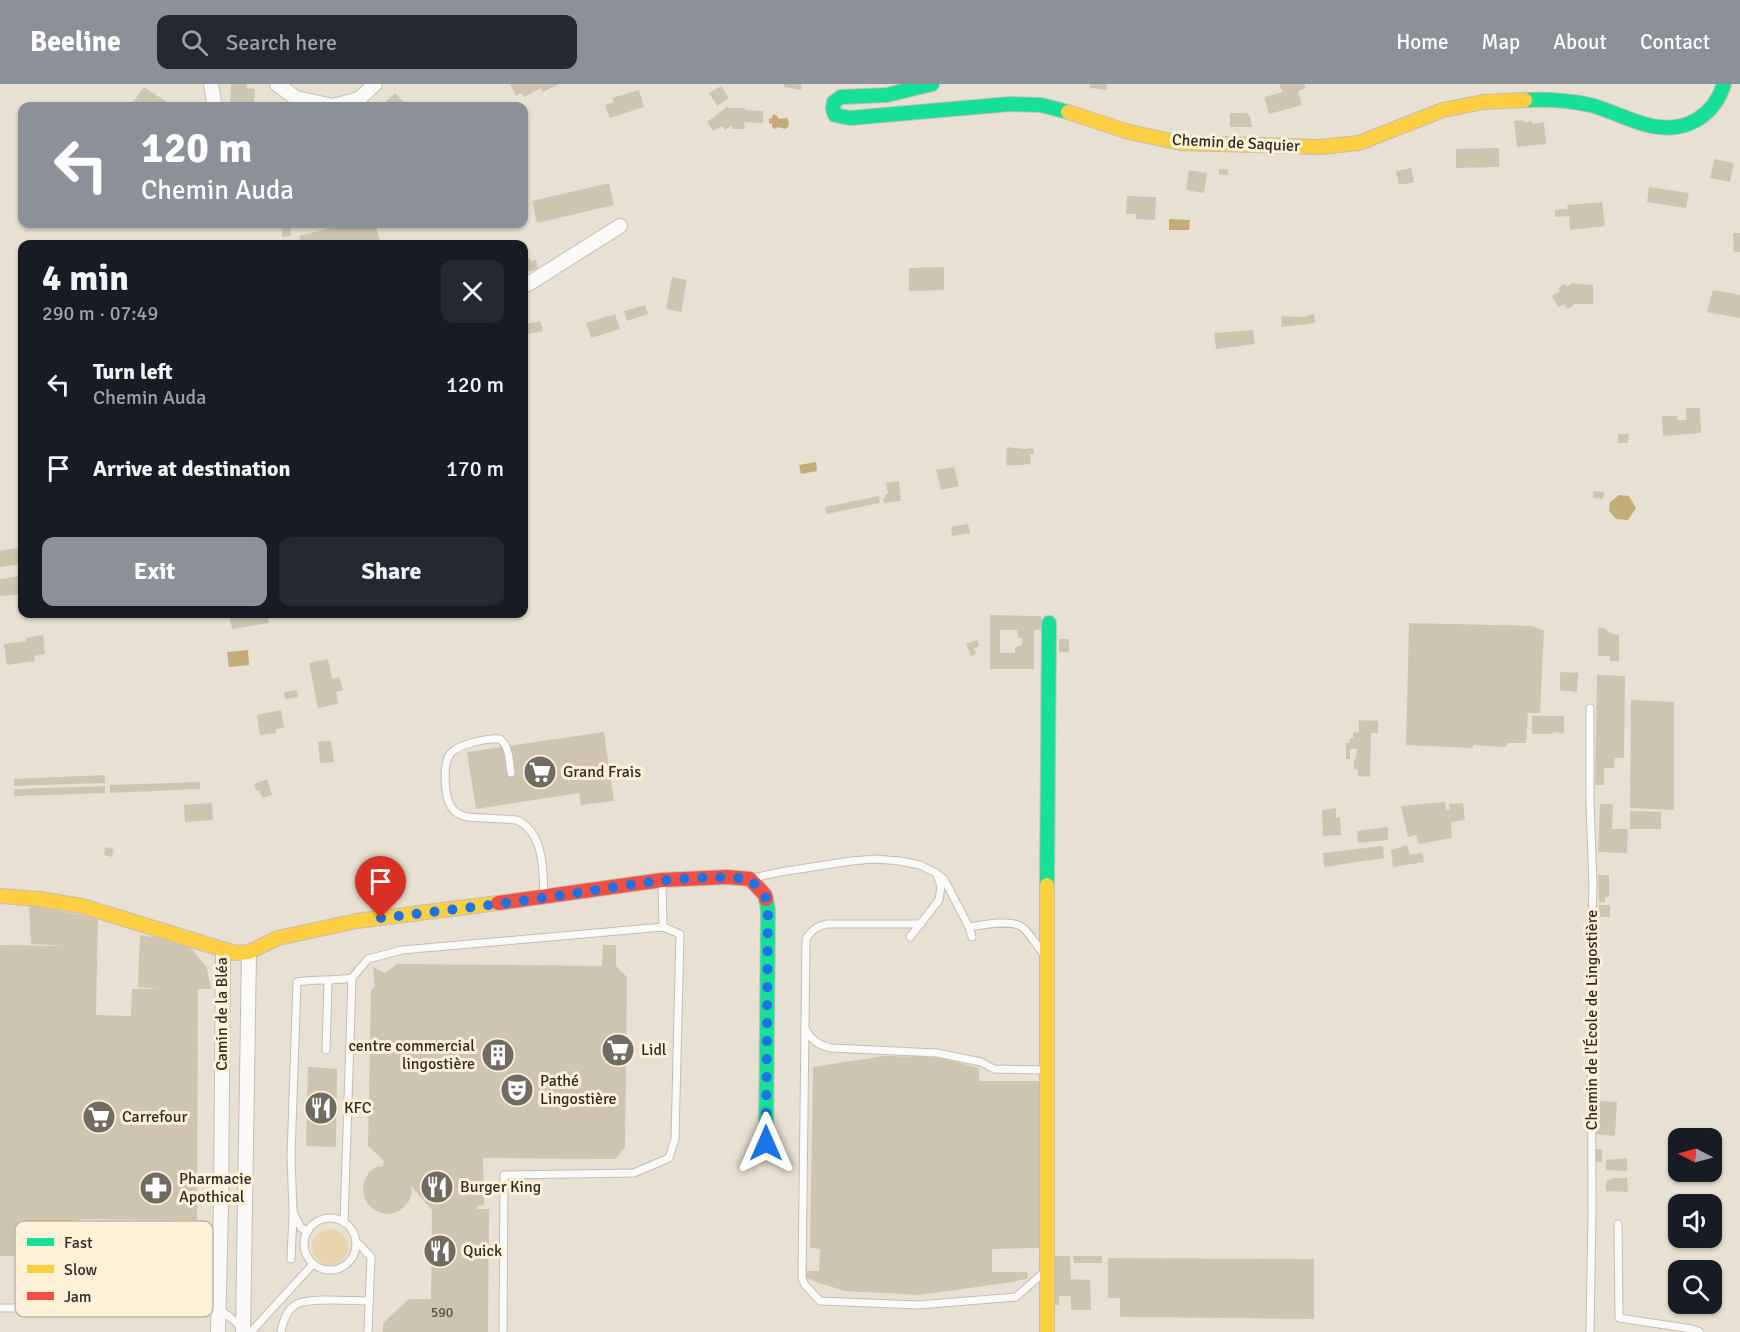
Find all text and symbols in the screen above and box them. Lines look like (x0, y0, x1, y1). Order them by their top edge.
search box (157, 15, 577, 69)
text: Beeline (30, 25, 121, 59)
icon: search (178, 26, 211, 59)
text: Search here (226, 29, 337, 56)
text: Home (1396, 29, 1449, 55)
text: Map (1482, 29, 1520, 55)
text: About (1553, 29, 1607, 55)
text: Contact (1640, 29, 1710, 55)
text: 120 m (141, 123, 252, 174)
icon: left (42, 126, 120, 204)
street label: Chemin de Saquier (1172, 130, 1301, 156)
text: Chemin Auda (141, 174, 294, 207)
text: 4 min (42, 256, 129, 301)
button: close (441, 260, 504, 323)
text: 290 m · 07:49 (42, 301, 158, 326)
text: Turn left (93, 358, 173, 385)
icon: left (42, 368, 75, 401)
text: 120 m (446, 371, 504, 398)
text: Chemin Auda (93, 385, 206, 410)
icon: arrive (42, 452, 75, 485)
text: Arrive at destination (93, 455, 290, 482)
text: 170 m (446, 455, 504, 482)
button: Exit (42, 537, 267, 606)
button: Share (279, 537, 504, 606)
supermarket icon: Grand Frais (522, 754, 558, 790)
place label: Grand Frais (563, 762, 641, 782)
pin (355, 856, 406, 918)
icon: arrive (364, 865, 397, 898)
street label: Chemin de l'École de Lingostière (1582, 910, 1602, 1130)
street label: Camin de la Bléa (212, 957, 232, 1071)
supermarket icon: Lidl (600, 1032, 636, 1068)
place label: centre commercial lingostière (348, 1036, 475, 1074)
building icon: centre commercial lingostière (480, 1037, 516, 1073)
place label: Lidl (641, 1040, 667, 1060)
place label: Pathé Lingostière (540, 1071, 617, 1109)
theatre icon: Pathé Lingostière (499, 1072, 535, 1108)
restaurant icon: KFC (303, 1090, 339, 1126)
place label: KFC (344, 1098, 372, 1118)
supermarket icon: Carrefour (81, 1099, 117, 1135)
place label: Carrefour (122, 1107, 187, 1127)
position arrow (734, 1111, 798, 1175)
north arrow (1668, 1128, 1722, 1182)
map controls (1668, 1128, 1722, 1314)
place label: Pharmacie Apothical (179, 1169, 252, 1207)
restaurant icon: Burger King (419, 1169, 455, 1205)
pharmacy icon: Pharmacie Apothical (138, 1170, 174, 1206)
place label: Burger King (460, 1177, 541, 1197)
button: sound (1668, 1194, 1722, 1248)
legend (15, 1221, 213, 1317)
text: Fast (64, 1233, 93, 1253)
restaurant icon: Quick (422, 1233, 458, 1269)
place label: Quick (463, 1241, 502, 1261)
text: Slow (64, 1260, 98, 1280)
button: search (1668, 1260, 1722, 1314)
text: Jam (64, 1287, 92, 1307)
house number: 590 (431, 1304, 453, 1321)

